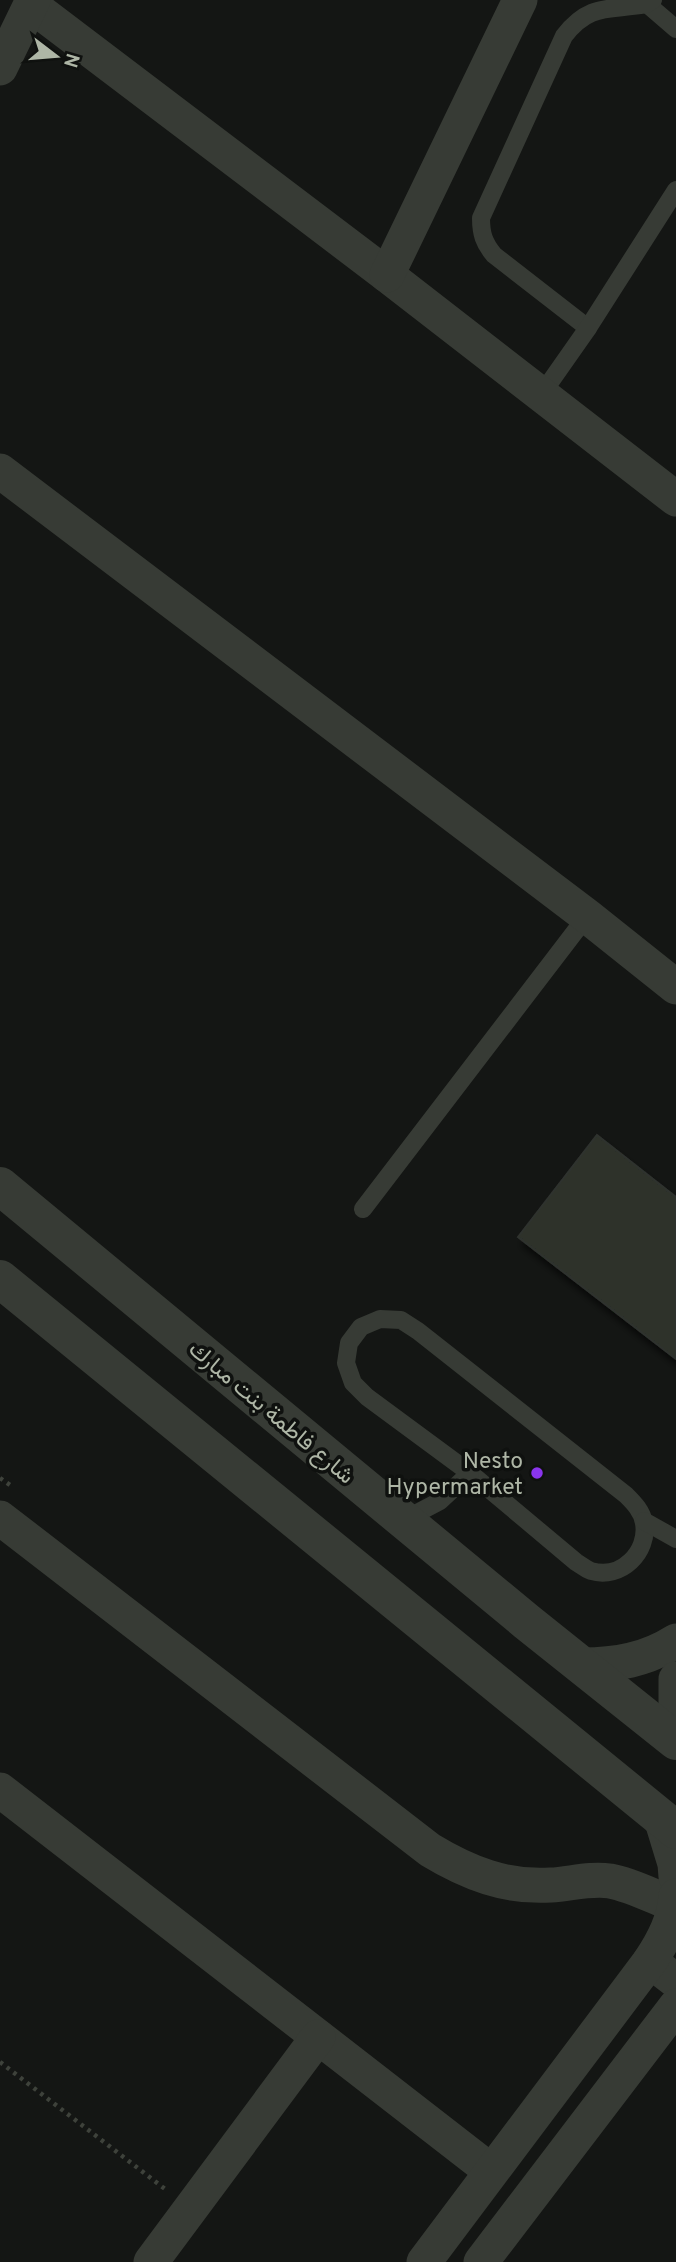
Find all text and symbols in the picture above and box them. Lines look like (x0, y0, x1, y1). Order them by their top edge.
north arrow (21, 21, 91, 91)
text: N (57, 50, 84, 70)
street label: شارع فاطمة بنت مبارك (181, 1336, 359, 1492)
place label: Nesto Hypermarket (387, 1448, 523, 1503)
marker: Nesto Hypermarket (529, 1465, 545, 1481)

